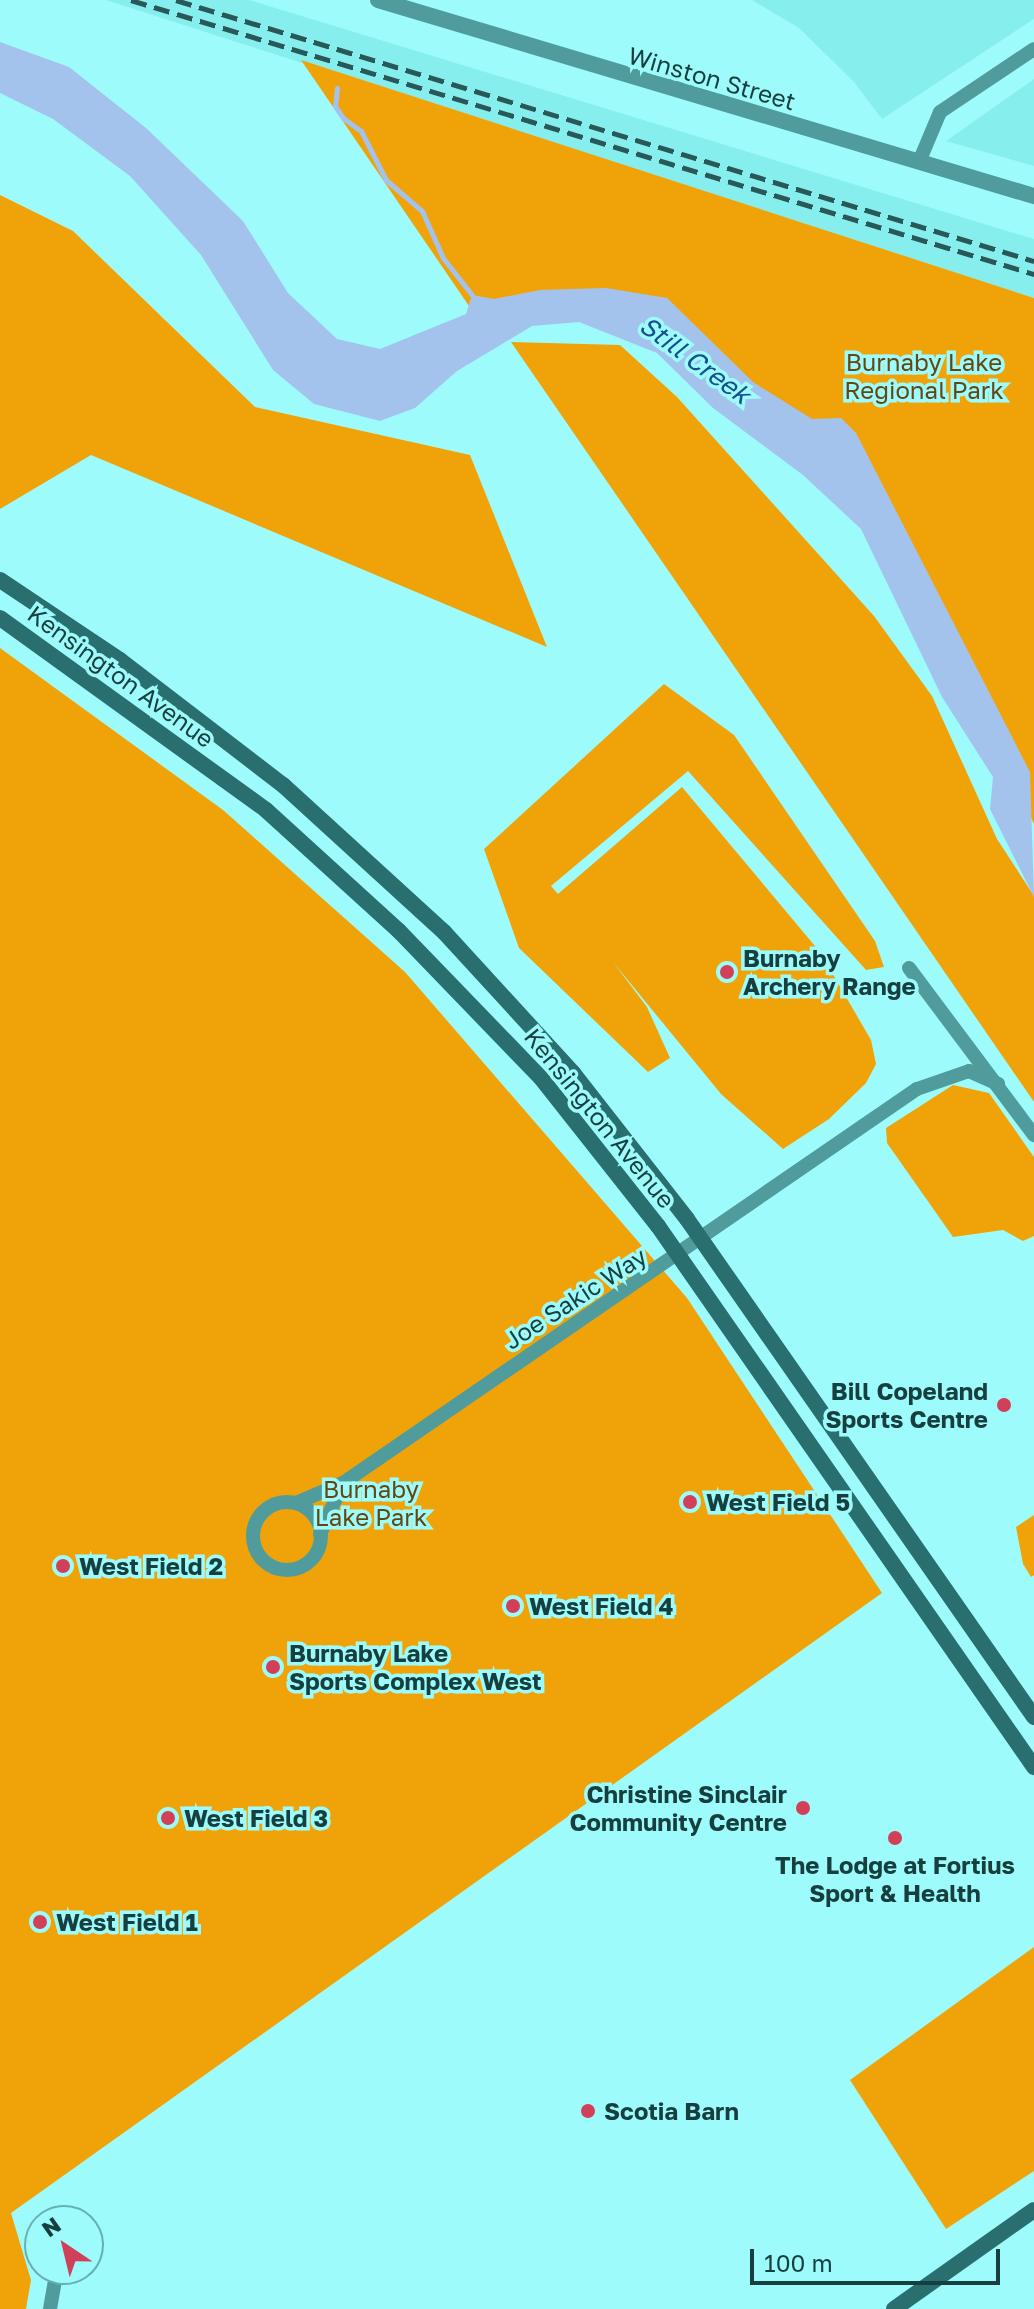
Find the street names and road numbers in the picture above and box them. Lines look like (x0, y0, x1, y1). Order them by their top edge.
street label: Winston Street (625, 40, 799, 116)
street label: Kensington Avenue (22, 599, 220, 753)
street label: Kensington Avenue (519, 1022, 681, 1214)
street label: Joe Sakic Way (498, 1241, 652, 1355)

